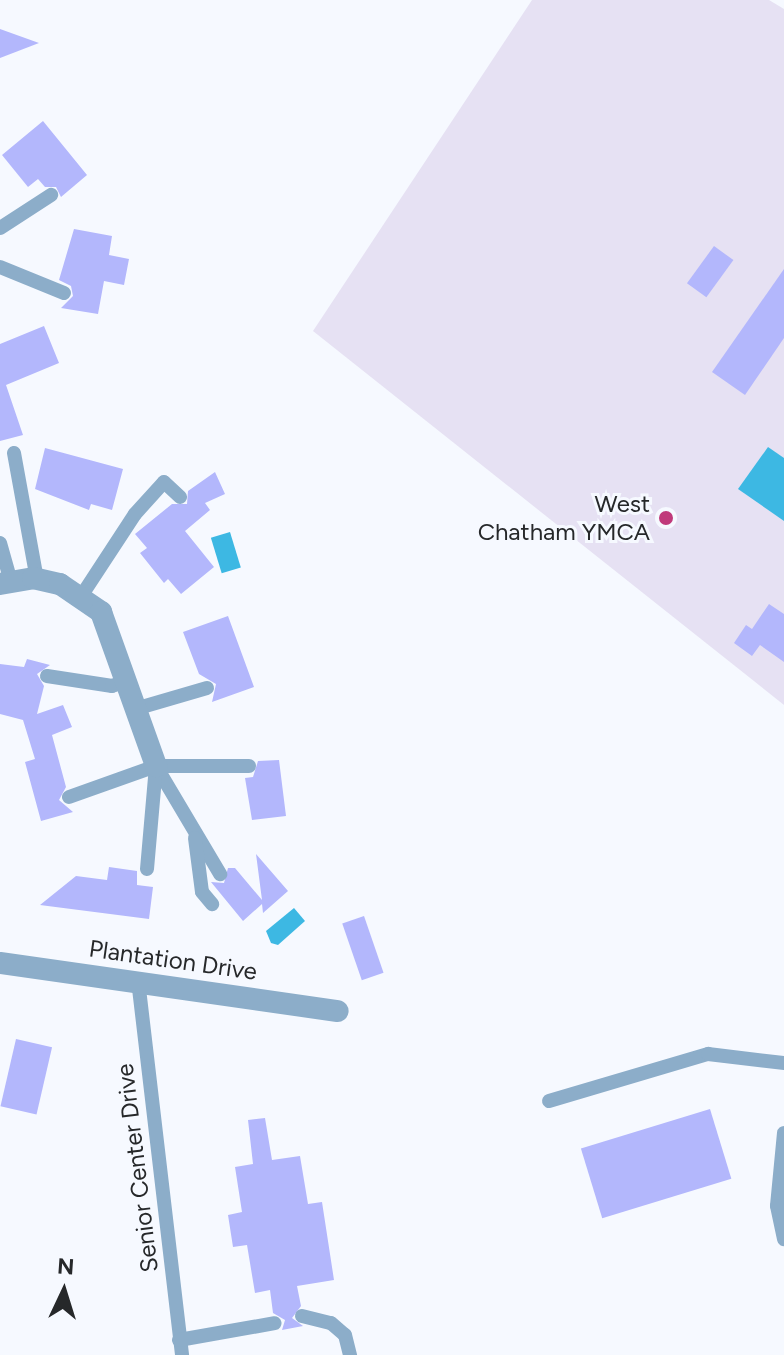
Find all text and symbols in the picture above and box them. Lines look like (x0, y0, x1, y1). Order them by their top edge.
place label: West Chatham YMCA (478, 490, 650, 546)
marker: West Chatham YMCA (657, 509, 675, 527)
street label: Plantation Drive (87, 934, 259, 986)
street label: Senior Center Drive (110, 1062, 164, 1274)
north arrow (24, 1251, 104, 1331)
text: N (56, 1252, 75, 1281)

